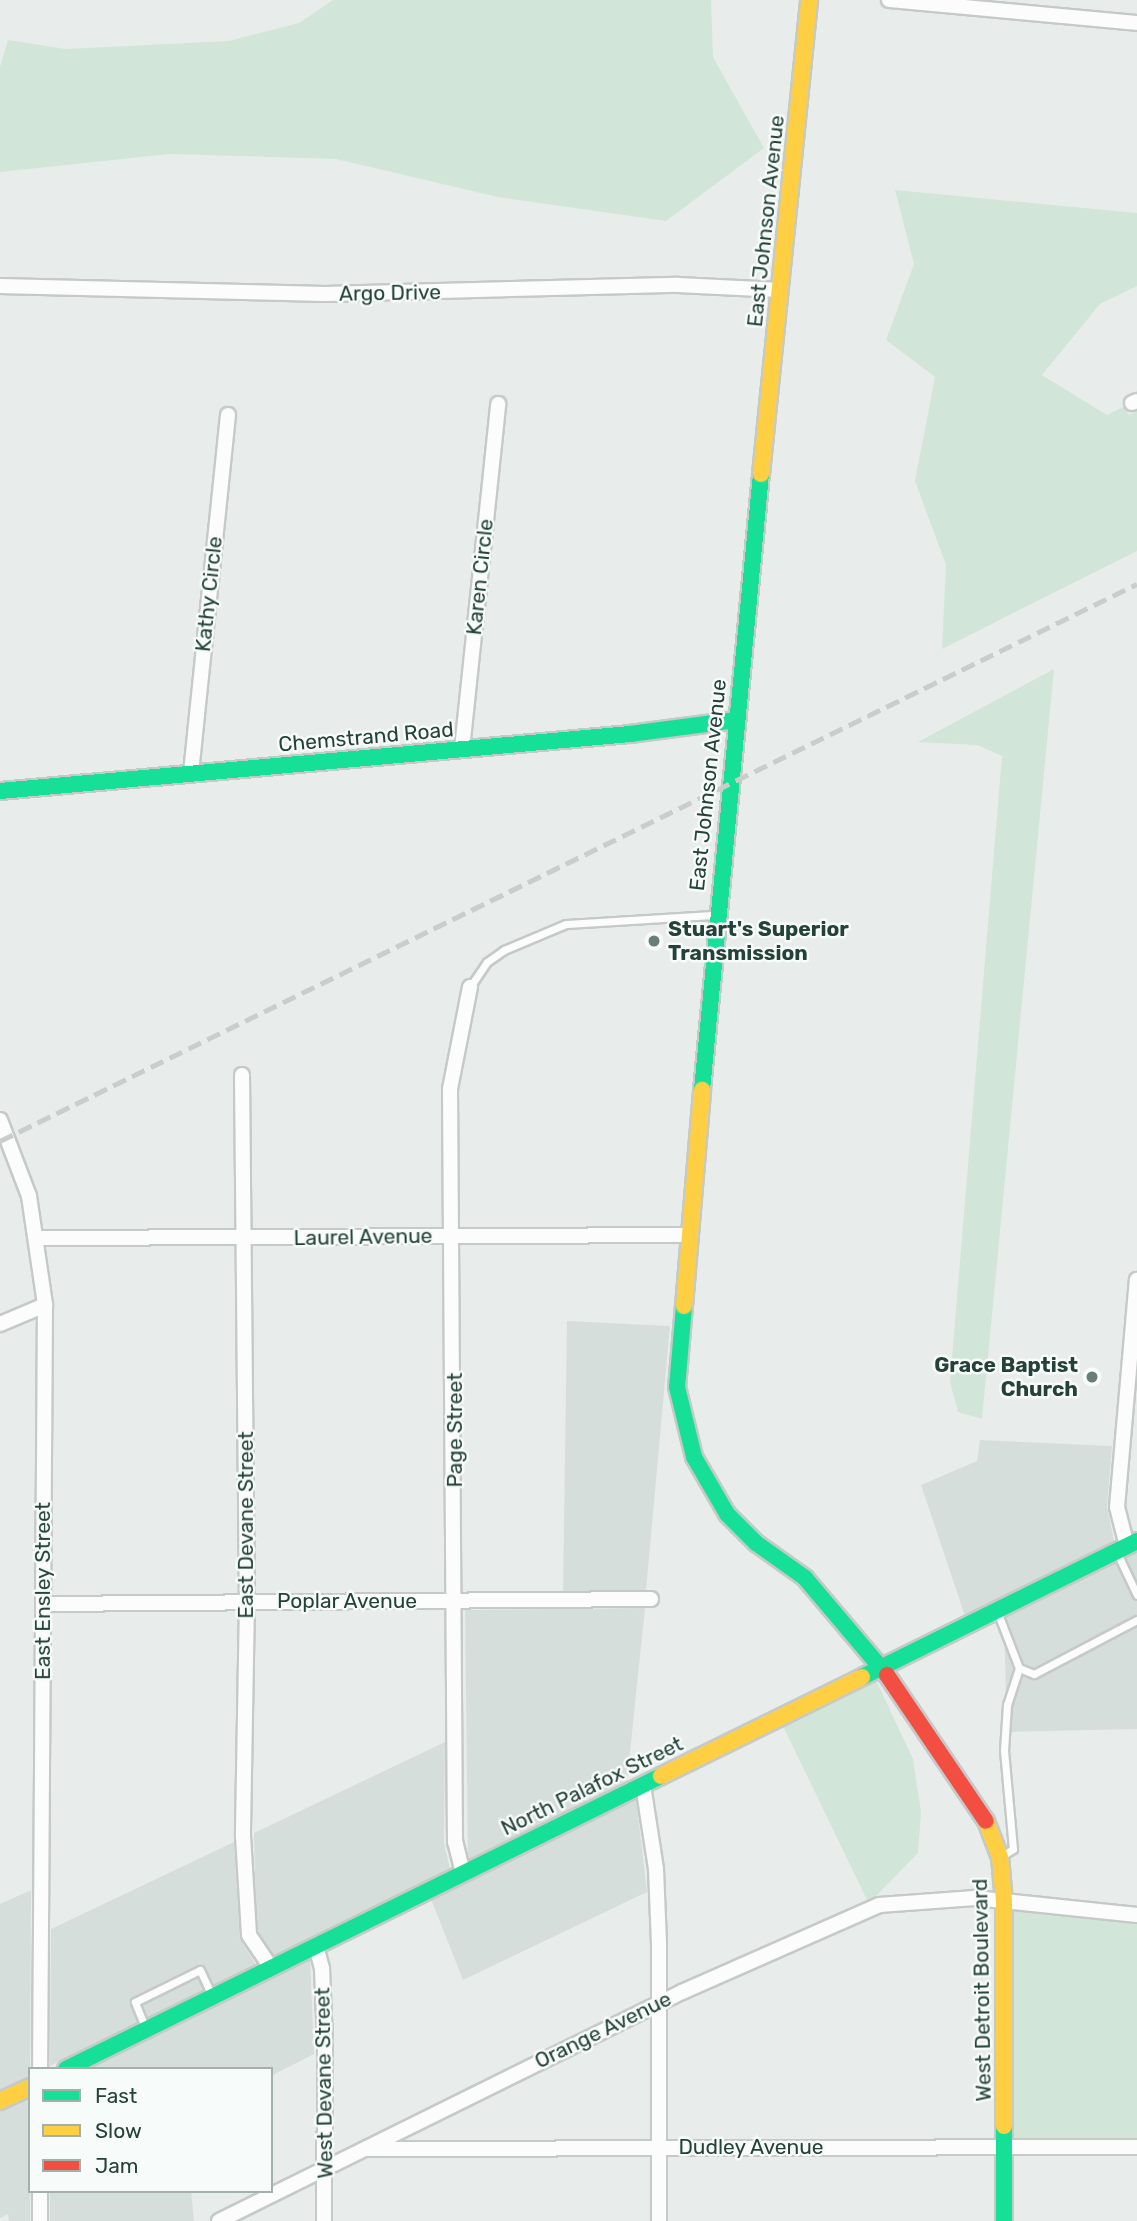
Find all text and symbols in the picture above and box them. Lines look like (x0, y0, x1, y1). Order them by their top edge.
street label: East Johnson Avenue (742, 114, 790, 328)
street label: Argo Drive (339, 280, 441, 306)
street label: Karen Circle (461, 518, 499, 636)
street label: Kathy Circle (190, 535, 228, 653)
street label: East Johnson Avenue (684, 678, 732, 892)
street label: Chemstrand Road (277, 717, 455, 757)
place label: Stuart's Superior Transmission (668, 916, 849, 966)
marker: Stuart's Superior Transmission (646, 933, 662, 949)
street label: Laurel Avenue (293, 1223, 433, 1251)
place label: Grace Baptist Church (934, 1352, 1078, 1402)
marker: Grace Baptist Church (1084, 1369, 1100, 1385)
street label: Page Street (442, 1372, 468, 1488)
street label: East Devane Street (233, 1431, 259, 1619)
street label: East Ensley Street (30, 1502, 56, 1680)
street label: Poplar Avenue (276, 1588, 418, 1614)
street label: North Palafox Street (497, 1731, 687, 1841)
street label: West Detroit Boulevard (967, 1878, 997, 2102)
street label: Orange Avenue (530, 1986, 676, 2074)
street label: West Devane Street (310, 1987, 338, 2179)
legend (28, 2067, 273, 2193)
text: Fast (95, 2083, 137, 2108)
text: Slow (95, 2118, 142, 2143)
street label: Dudley Avenue (678, 2134, 824, 2160)
text: Jam (95, 2153, 139, 2178)

